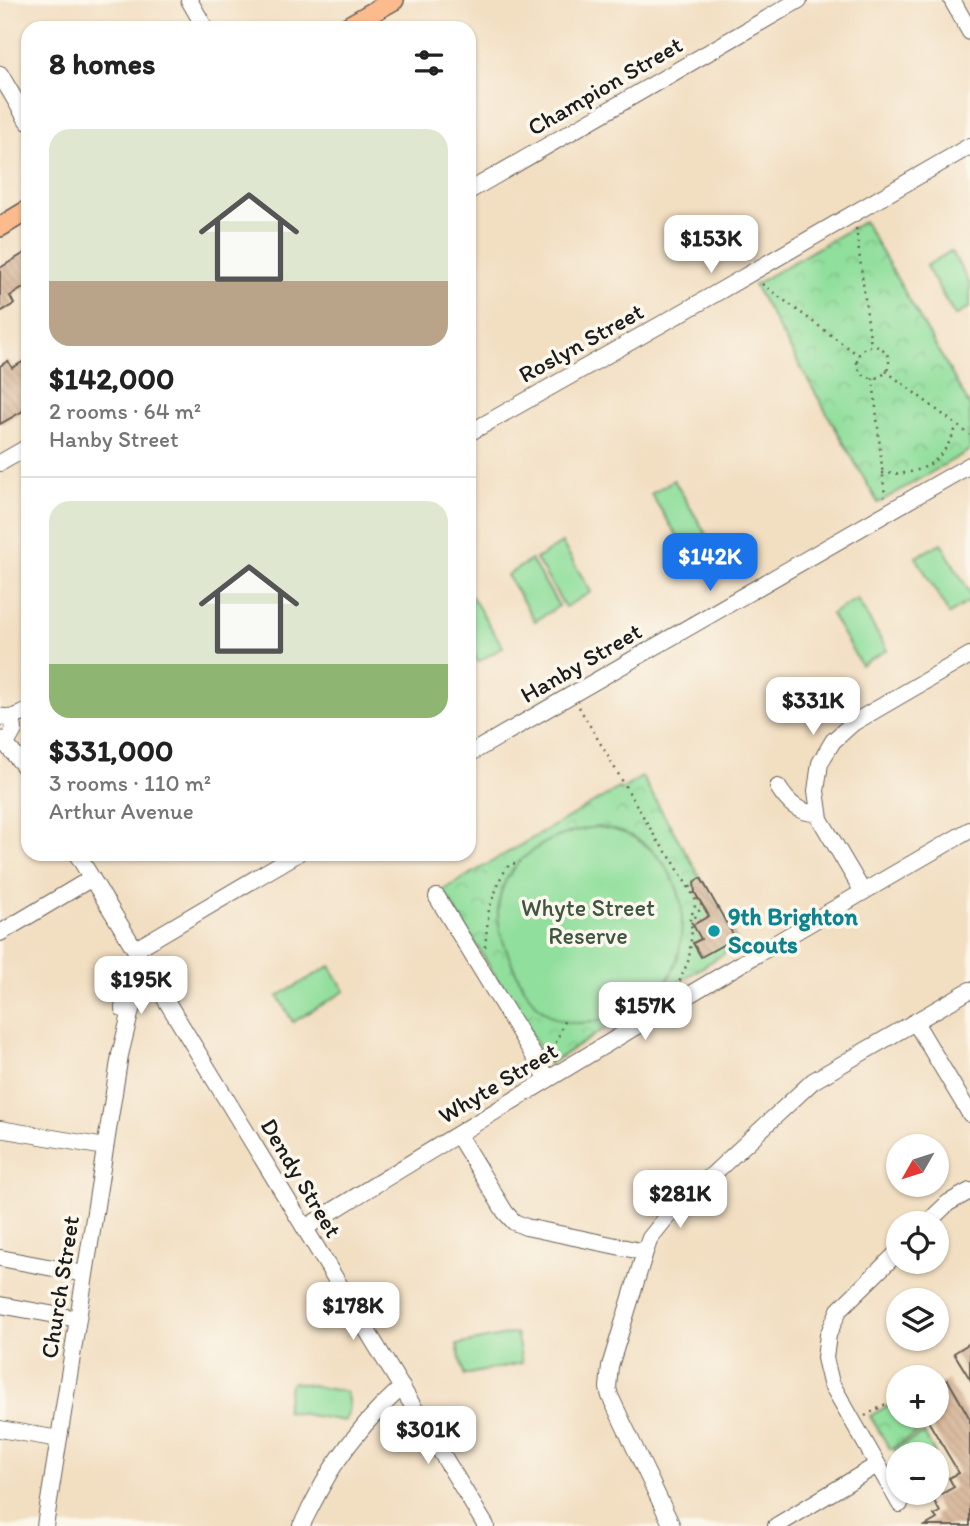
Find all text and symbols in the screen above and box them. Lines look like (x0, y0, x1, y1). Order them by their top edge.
street label: Champion Street (522, 30, 687, 142)
icon: filters (410, 44, 448, 82)
text: 8 homes (49, 45, 156, 82)
icon: home (186, 174, 312, 300)
pin: $153K (662, 216, 760, 275)
text: $153K (680, 224, 742, 252)
street label: Roslyn Street (513, 296, 648, 389)
text: $142,000 (49, 360, 175, 397)
text: 2 rooms · 64 m² (49, 397, 201, 425)
text: Hanby Street (49, 425, 179, 453)
pin: $142K (661, 534, 759, 593)
text: $142K (679, 542, 741, 570)
icon: home (186, 546, 312, 672)
street label: Hanby Street (515, 616, 647, 709)
pin: $331K (764, 678, 862, 737)
text: $331K (782, 686, 844, 714)
text: $331,000 (49, 732, 173, 769)
text: 3 rooms · 110 m² (49, 769, 211, 797)
text: Arthur Avenue (49, 797, 194, 825)
park label: Whyte Street Reserve (521, 893, 655, 950)
place label: 9th Brighton Scouts (728, 902, 858, 959)
marker: 9th Brighton Scouts (706, 923, 722, 939)
pin: $195K (92, 956, 190, 1016)
text: $195K (110, 965, 172, 993)
pin: $157K (596, 982, 694, 1042)
text: $157K (615, 991, 675, 1019)
street label: Whyte Street (433, 1036, 563, 1130)
street label: Dendy Street (255, 1113, 348, 1243)
north arrow (886, 1134, 948, 1197)
map controls (886, 1134, 949, 1505)
pin: $281K (631, 1170, 729, 1230)
text: $281K (649, 1179, 711, 1207)
button: locate (886, 1211, 949, 1274)
street label: Church Street (34, 1213, 85, 1360)
pin: $178K (304, 1282, 402, 1342)
button: layers (886, 1288, 949, 1351)
text: $178K (322, 1291, 384, 1319)
button: + (886, 1365, 949, 1428)
pin: $301K (379, 1406, 477, 1466)
text: $301K (396, 1415, 460, 1443)
button: − (886, 1442, 949, 1505)

